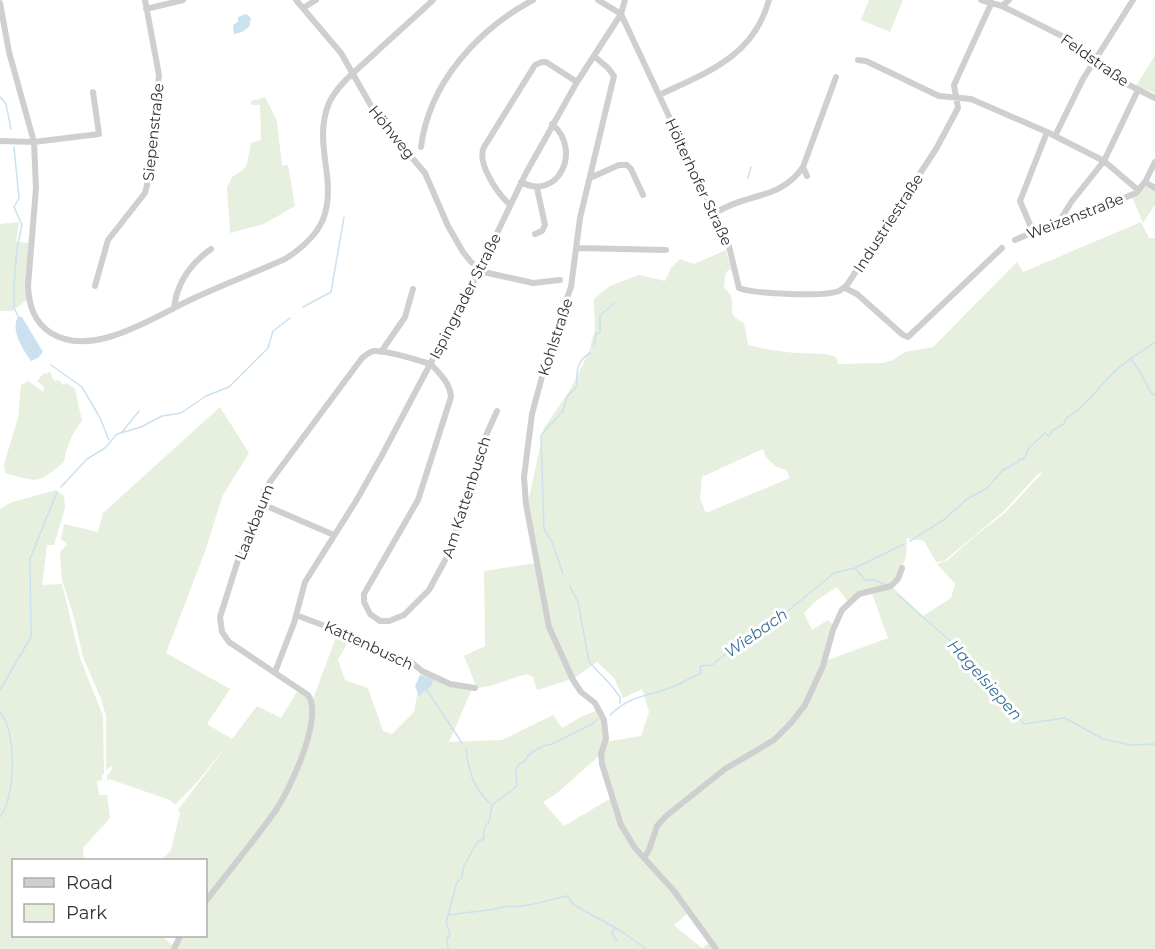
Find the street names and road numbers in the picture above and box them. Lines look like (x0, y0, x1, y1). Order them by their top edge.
street label: Feldstraße (1057, 29, 1133, 91)
street label: Siepenstraße (138, 82, 168, 182)
street label: Höhweg (365, 101, 419, 163)
street label: Hölterhofer Straße (661, 115, 737, 249)
street label: Industriestraße (849, 170, 927, 276)
street label: Weizenstraße (1024, 189, 1126, 243)
street label: Ispingrader Straße (425, 230, 505, 362)
street label: Kohlstraße (534, 296, 576, 378)
street label: Am Kattenbusch (437, 434, 495, 560)
street label: Laakbaum (230, 481, 278, 563)
street label: Kattenbusch (321, 616, 417, 674)

